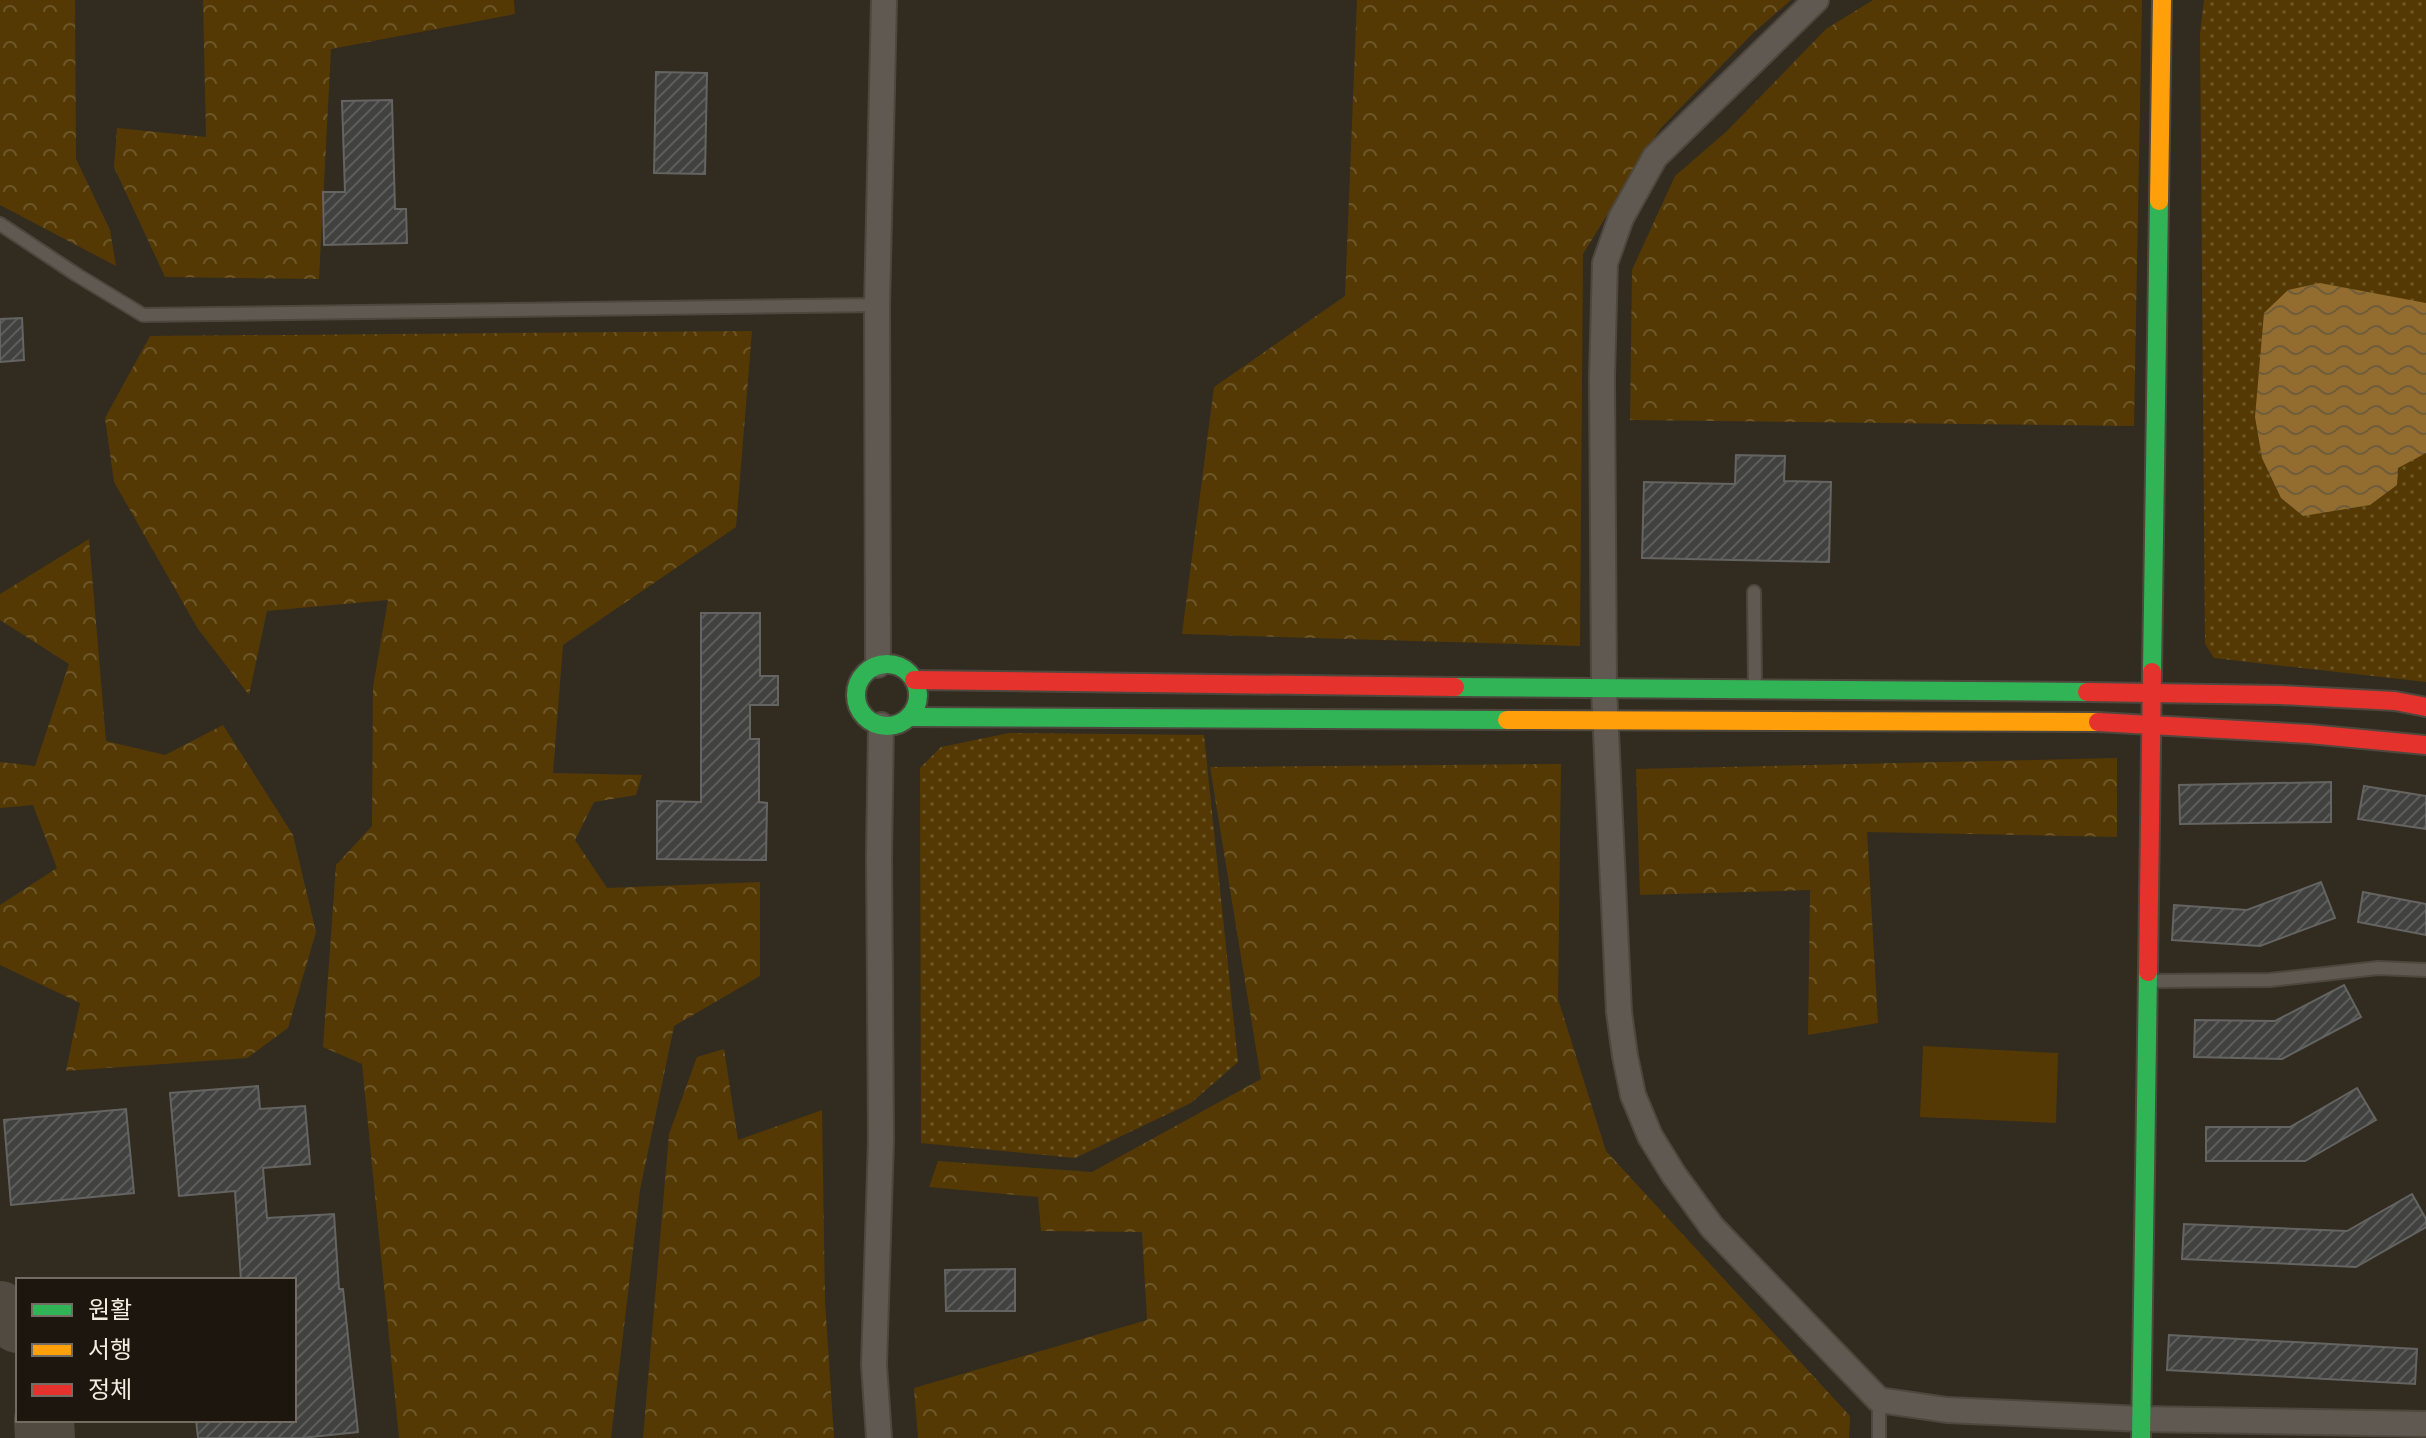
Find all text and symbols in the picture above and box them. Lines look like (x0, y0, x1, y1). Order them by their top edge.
legend (16, 1278, 296, 1422)
text: 원활 (88, 1296, 132, 1324)
text: 서행 (88, 1336, 132, 1364)
text: 정체 (88, 1376, 132, 1404)

